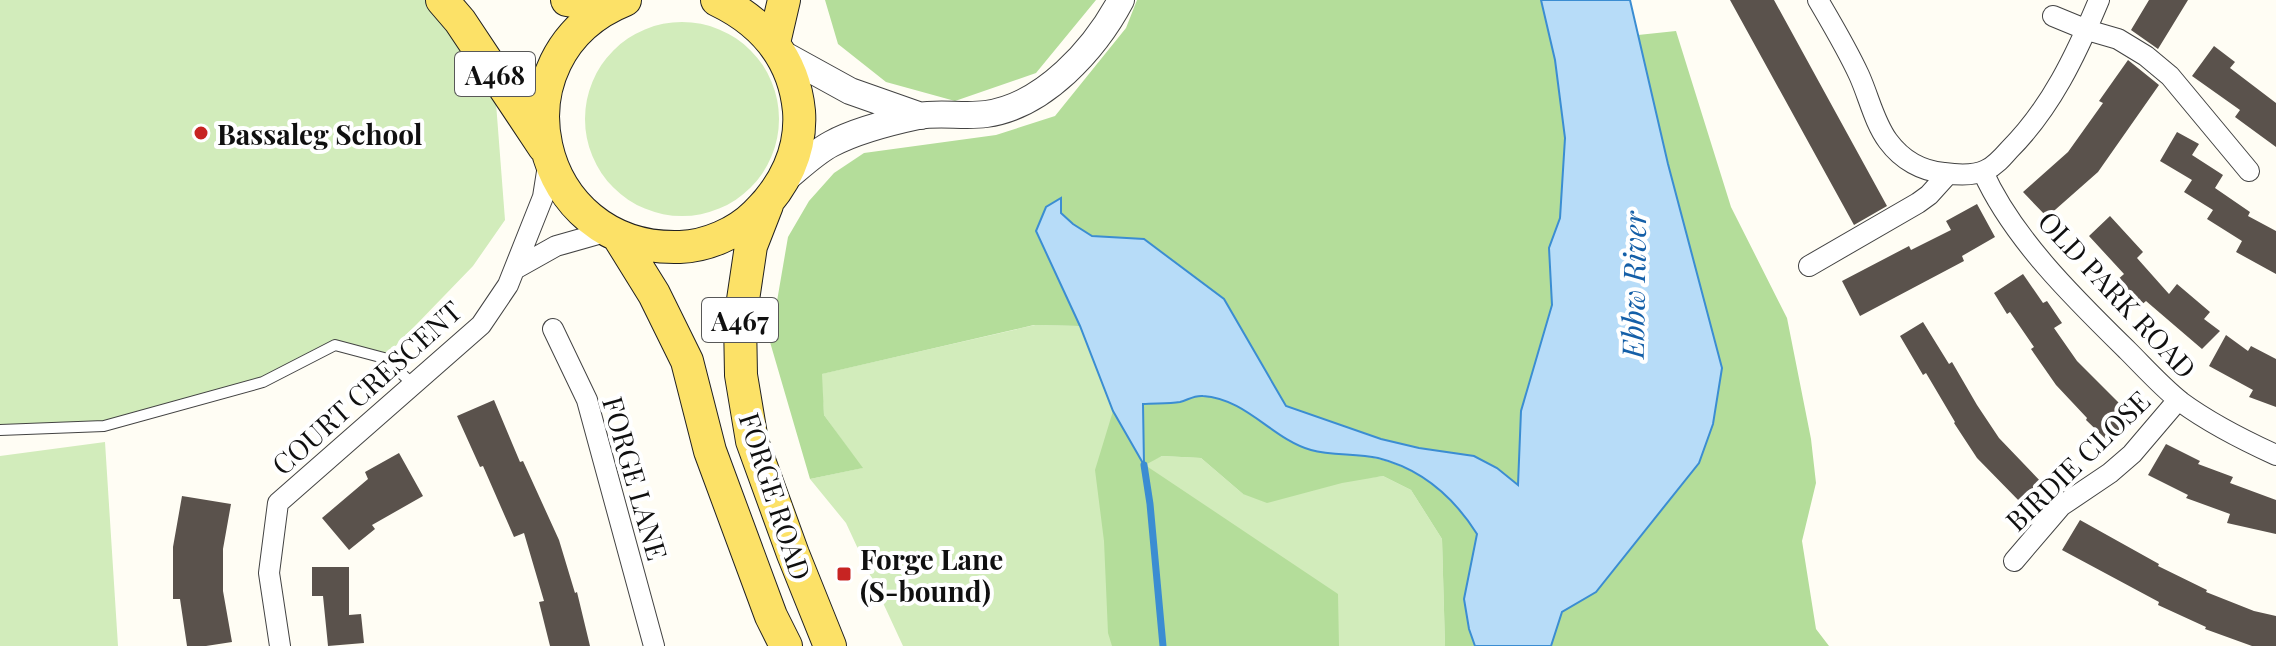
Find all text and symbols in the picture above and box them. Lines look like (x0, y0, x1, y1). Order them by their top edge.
road number: A468 (455, 52, 535, 96)
place label: Bassaleg School (217, 115, 423, 152)
marker: Bassaleg School (192, 124, 210, 142)
street label: OLD PARK ROAD (2031, 202, 2205, 386)
water label: Ebbw River (1612, 210, 1654, 361)
street label: COURT CRESCENT (263, 292, 469, 482)
road number: A467 (702, 298, 778, 342)
street label: BIRDIE CLOSE (1997, 382, 2157, 538)
street label: FORGE LANE (595, 392, 677, 564)
street label: FORGE ROAD (732, 408, 820, 584)
place label: Forge Lane (S-bound) (860, 540, 1003, 609)
marker: Forge Lane (S-bound) (835, 565, 853, 583)

